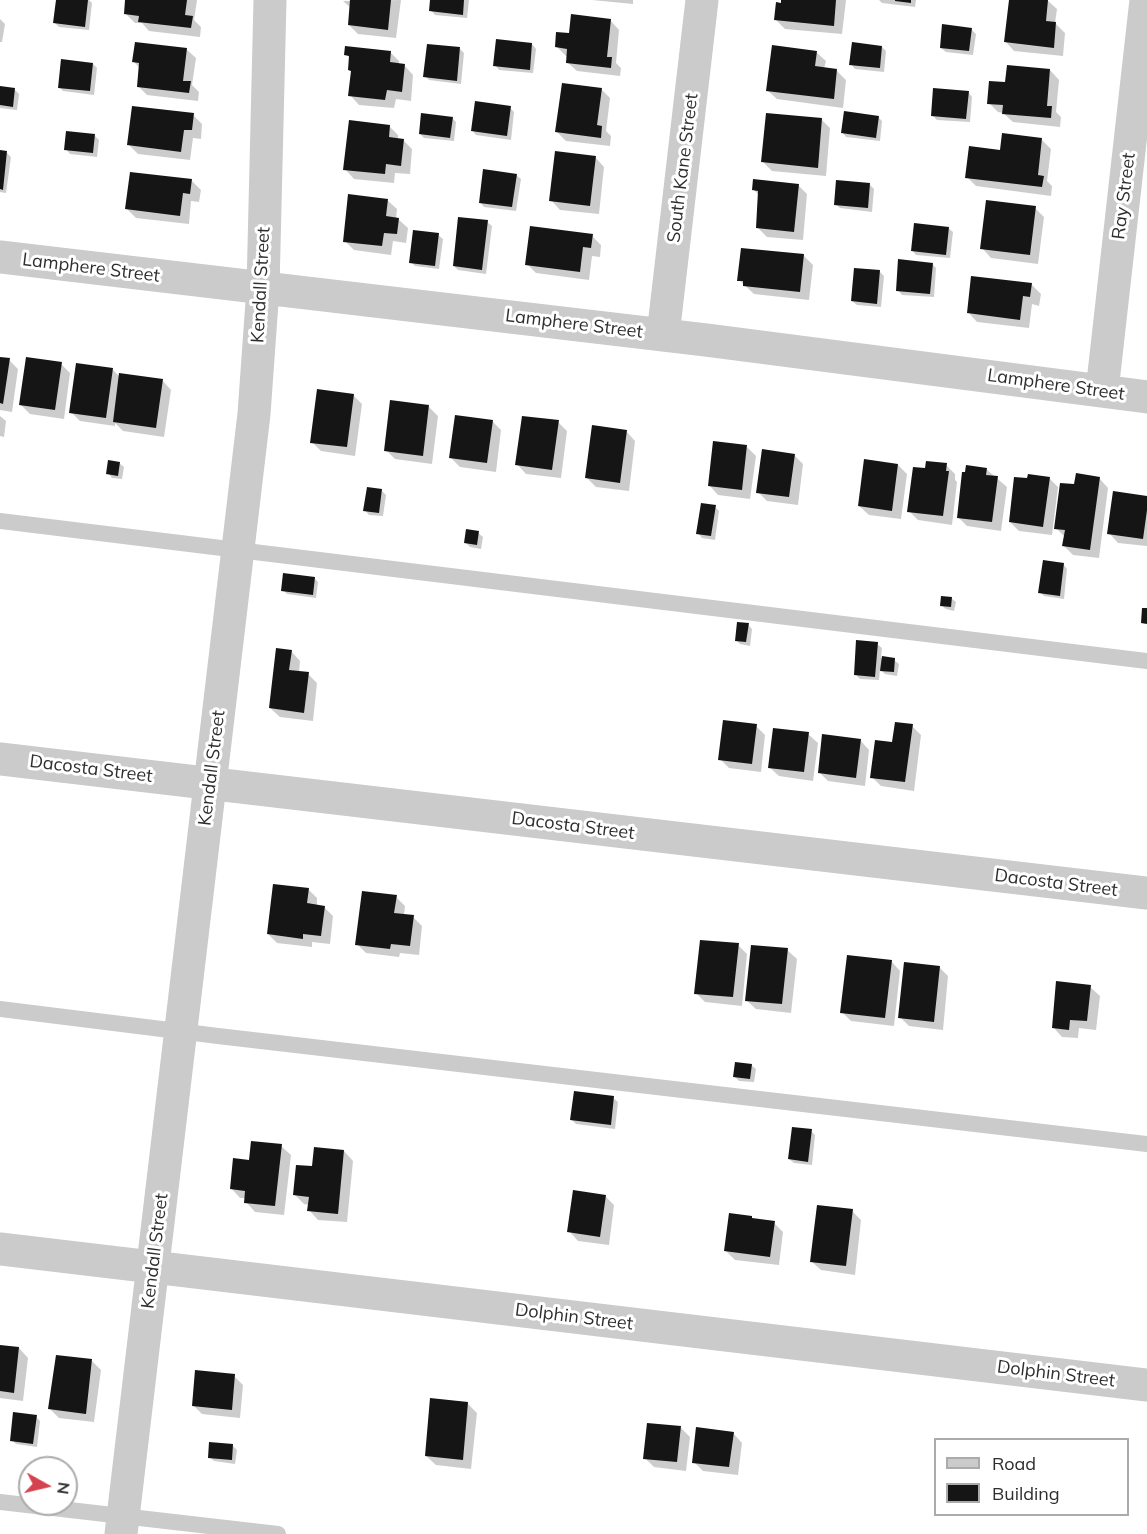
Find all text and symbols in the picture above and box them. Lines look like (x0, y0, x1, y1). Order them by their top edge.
street label: South Kane Street (663, 92, 703, 244)
street label: Ray Street (1108, 151, 1140, 241)
street label: Kendall Street (247, 226, 275, 344)
street label: Lamphere Street (21, 249, 161, 287)
street label: Lamphere Street (504, 305, 644, 343)
street label: Lamphere Street (986, 365, 1126, 405)
street label: Kendall Street (194, 709, 230, 827)
street label: Dacosta Street (28, 751, 154, 787)
street label: Dacosta Street (510, 808, 636, 844)
street label: Dacosta Street (993, 865, 1119, 901)
street label: Kendall Street (137, 1192, 173, 1310)
street label: Dolphin Street (514, 1299, 634, 1335)
street label: Dolphin Street (996, 1356, 1116, 1392)
legend (934, 1438, 1129, 1516)
text: Road (992, 1452, 1036, 1475)
north arrow (18, 1456, 78, 1516)
text: N (53, 1481, 75, 1496)
text: Building (992, 1482, 1060, 1505)

